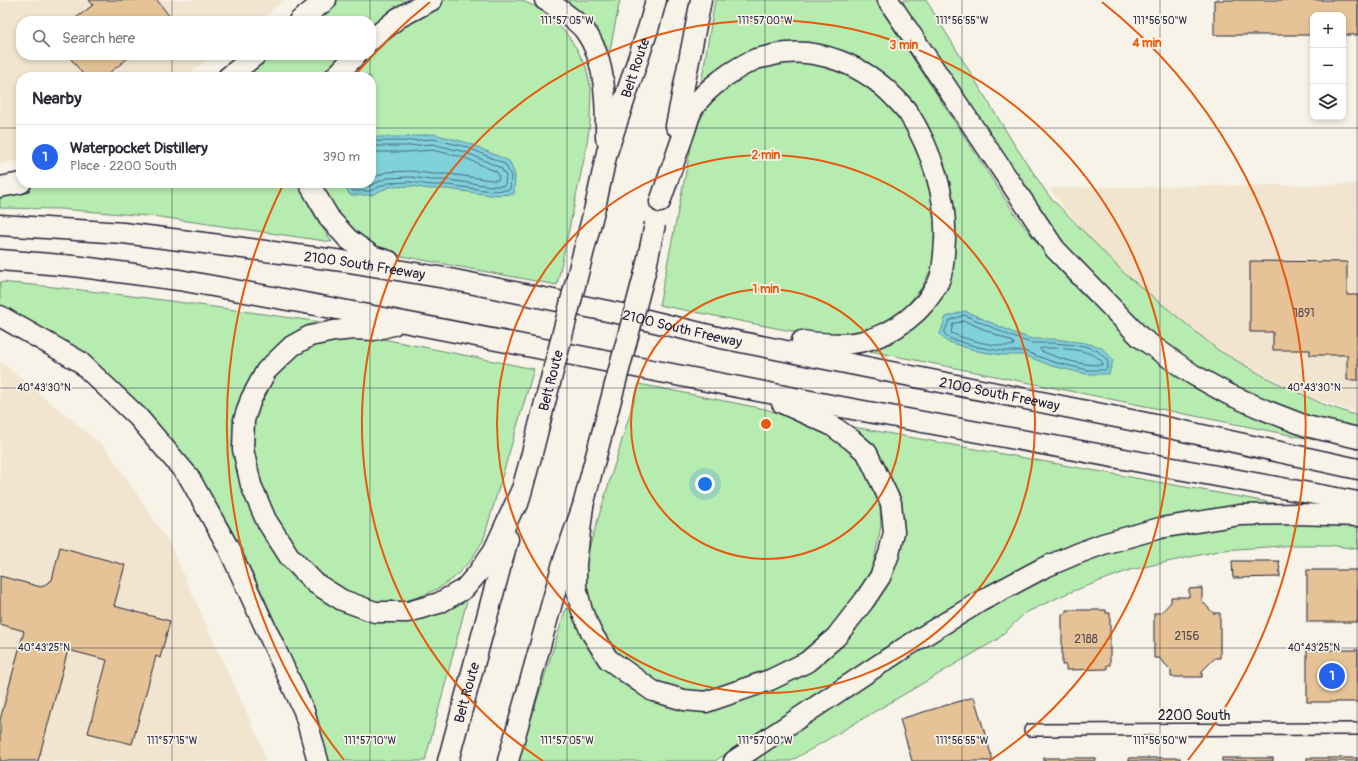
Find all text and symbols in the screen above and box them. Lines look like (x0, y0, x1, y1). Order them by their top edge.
map controls (1310, 12, 1346, 120)
button: + (1310, 12, 1346, 48)
text: 111°57'05"W (540, 15, 594, 27)
text: 111°57'00"W (737, 15, 793, 27)
text: 111°56'55"W (936, 15, 989, 27)
text: 111°56'50"W (1133, 15, 1188, 27)
search box (16, 16, 376, 60)
icon: search (30, 27, 52, 49)
text: Search here (62, 29, 135, 48)
street label: Belt Route (618, 36, 653, 100)
text: 4 min (1131, 36, 1162, 51)
text: 3 min (890, 38, 919, 53)
button: − (1310, 48, 1346, 84)
button: layers (1310, 84, 1346, 120)
text: Nearby (32, 88, 81, 109)
text: Waterpocket Distillery (70, 139, 208, 158)
text: 2 min (752, 148, 781, 163)
text: 1 (42, 149, 48, 165)
text: 390 m (323, 149, 360, 165)
text: Place · 2200 South (70, 158, 177, 174)
street label: 2100 South Freeway (303, 248, 426, 284)
text: 1 min (753, 282, 780, 297)
street label: 2100 South Freeway (621, 306, 743, 351)
house number: 1891 (1293, 306, 1315, 321)
street label: Belt Route (535, 348, 567, 413)
street label: 2100 South Freeway (938, 374, 1061, 415)
text: 40°43'30"N (17, 382, 71, 394)
text: 40°43'30"N (1287, 382, 1341, 394)
centre of rings (759, 417, 773, 431)
your location (695, 474, 715, 494)
house number: 2156 (1175, 629, 1199, 644)
house number: 2188 (1074, 632, 1098, 647)
text: 40°43'25"N (18, 642, 70, 654)
text: 40°43'25"N (1288, 642, 1340, 654)
street label: Belt Route (451, 660, 483, 725)
pin: 1 (1319, 661, 1345, 691)
street label: 2200 South (1158, 707, 1230, 724)
text: 111°57'15"W (147, 735, 198, 747)
text: 111°57'10"W (344, 735, 397, 747)
text: 111°57'05"W (540, 735, 594, 747)
text: 111°57'00"W (737, 735, 793, 747)
text: 111°56'55"W (936, 735, 989, 747)
text: 111°56'50"W (1133, 735, 1188, 747)

